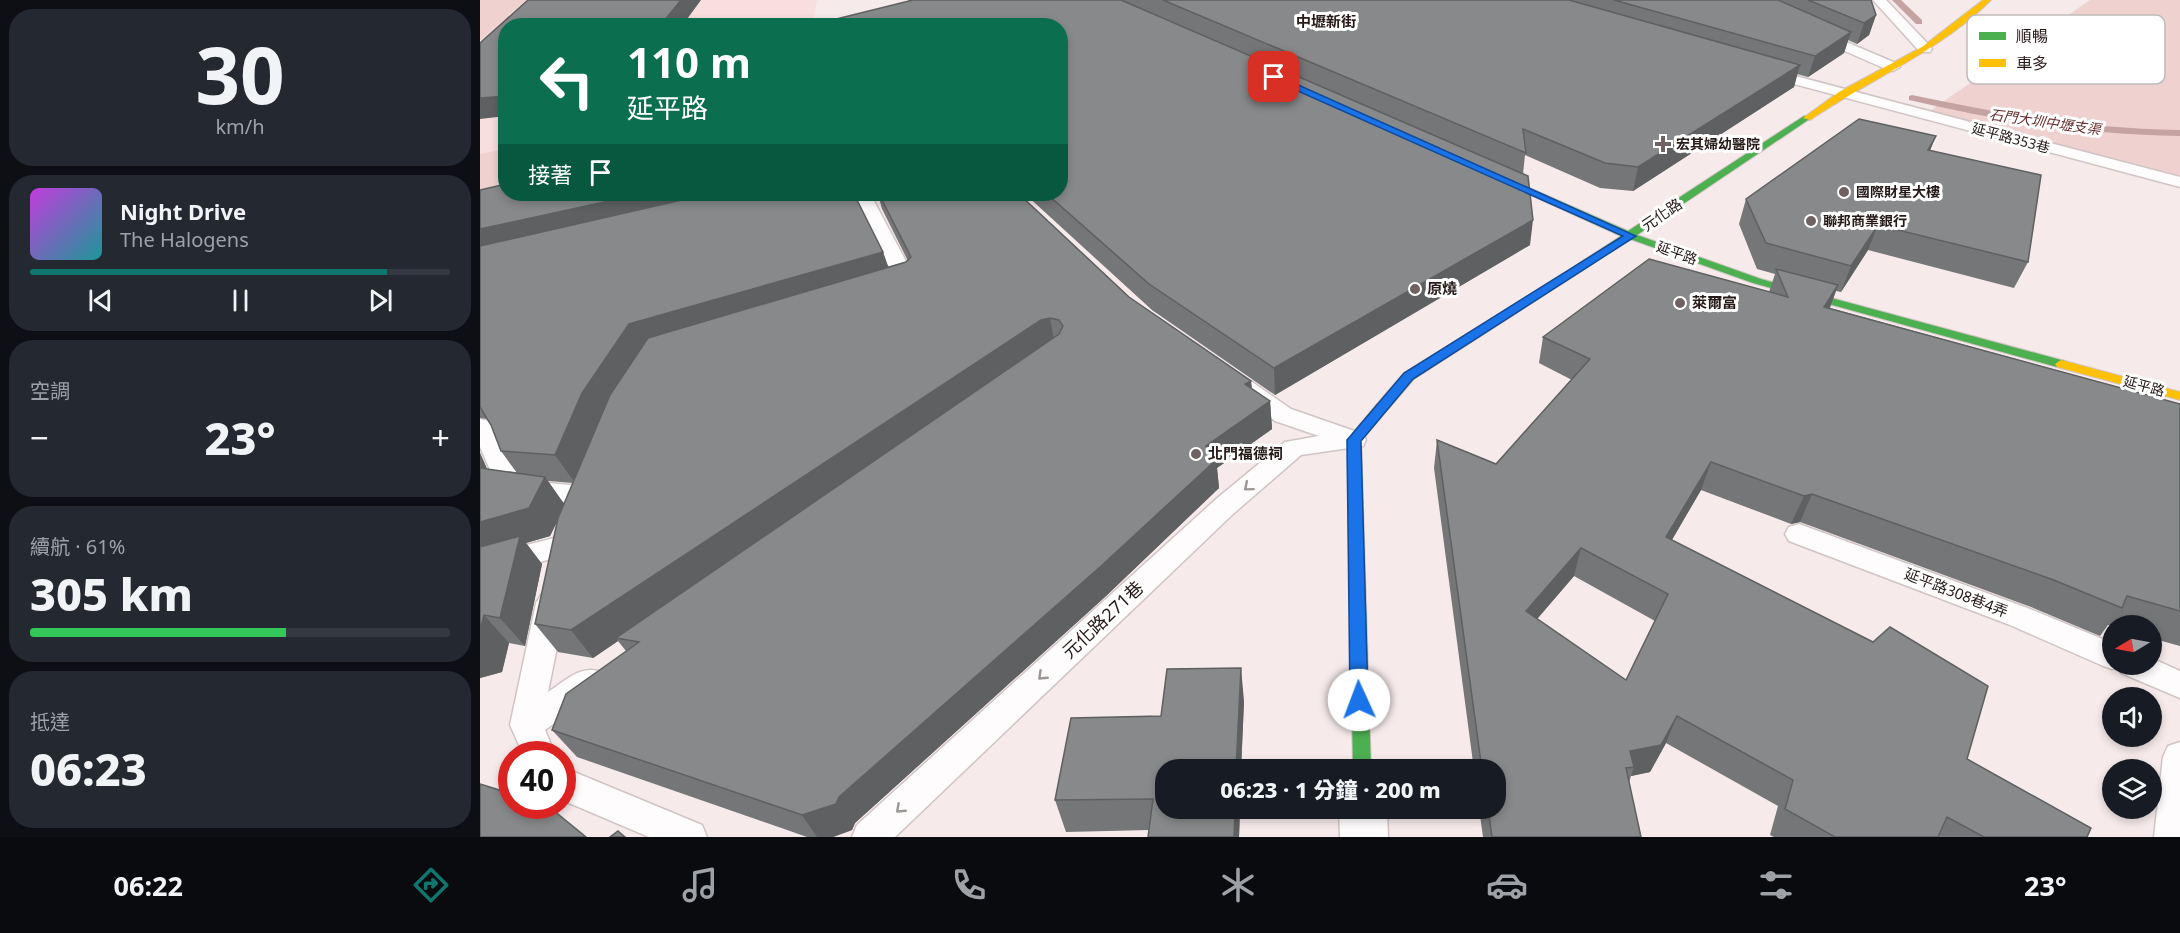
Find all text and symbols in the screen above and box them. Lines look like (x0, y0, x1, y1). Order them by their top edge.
district label: 中壢新街 (1296, 11, 1356, 31)
legend (1967, 15, 2165, 84)
text: 30 (195, 21, 285, 127)
text: 順暢 (2016, 25, 2048, 47)
text: 110 m (627, 33, 751, 90)
icon: left (528, 42, 606, 120)
pin (1248, 51, 1299, 102)
text: 車多 (2016, 52, 2048, 74)
icon: arrive (1257, 60, 1290, 93)
text: 延平路 (627, 89, 708, 126)
water label: 石門大圳中壢支渠 (1988, 104, 2104, 139)
text: km/h (215, 113, 265, 140)
street label: 延平路353巷 (1970, 118, 2052, 157)
place label: 宏其婦幼醫院 (1676, 134, 1760, 153)
marker: 宏其婦幼醫院 (1654, 135, 1672, 153)
icon: arrive (584, 156, 617, 189)
text: 接著 (528, 159, 572, 189)
place label: 國際財星大樓 (1856, 182, 1940, 201)
marker: 國際財星大樓 (1837, 185, 1851, 199)
street label: 元化路 (1637, 193, 1686, 235)
text: Night Drive (120, 196, 246, 226)
place label: 聯邦商業銀行 (1823, 211, 1907, 230)
marker: 聯邦商業銀行 (1804, 214, 1818, 228)
text: The Halogens (120, 226, 249, 253)
street label: 延平路 (1654, 236, 1700, 269)
place label: 原燒 (1427, 278, 1457, 298)
marker: 原燒 (1408, 282, 1422, 296)
icon: previous (84, 284, 117, 317)
icon: pause (224, 284, 257, 317)
icon: next (364, 284, 397, 317)
place label: 萊爾富 (1692, 292, 1737, 312)
marker: 萊爾富 (1673, 296, 1687, 310)
street label: 延平路 (2121, 371, 2167, 400)
text: 空調 (30, 377, 70, 404)
text: 23° (204, 407, 276, 468)
text: − (30, 415, 49, 460)
text: + (431, 415, 450, 460)
place label: 北門福德祠 (1208, 443, 1283, 463)
marker: 北門福德祠 (1189, 447, 1203, 461)
one-way arrow (1244, 480, 1255, 491)
text: 續航 · 61% (30, 533, 125, 560)
text: 305 km (30, 563, 193, 624)
street label: 延平路308巷4弄 (1902, 563, 2011, 621)
street label: 元化路271巷 (1057, 575, 1148, 663)
north arrow (2102, 615, 2162, 675)
map controls (2102, 615, 2162, 819)
position arrow (1327, 668, 1391, 732)
one-way arrow (1039, 669, 1049, 680)
button: sound (2102, 687, 2162, 747)
text: 抵達 (30, 708, 70, 735)
text: 06:23 (30, 738, 147, 799)
speed limit sign: 40 (498, 741, 576, 819)
button: layers (2102, 759, 2162, 819)
text: 06:23 · 1 分鐘 · 200 m (1220, 774, 1441, 804)
one-way arrow (896, 802, 906, 813)
icon: directions (410, 864, 452, 906)
icon: music (679, 864, 721, 906)
icon: phone (948, 864, 990, 906)
icon: climate (1217, 864, 1259, 906)
icon: car (1486, 864, 1528, 906)
icon: filters (1755, 864, 1797, 906)
text: 06:22 (114, 867, 183, 904)
text: 23° (2024, 867, 2066, 904)

